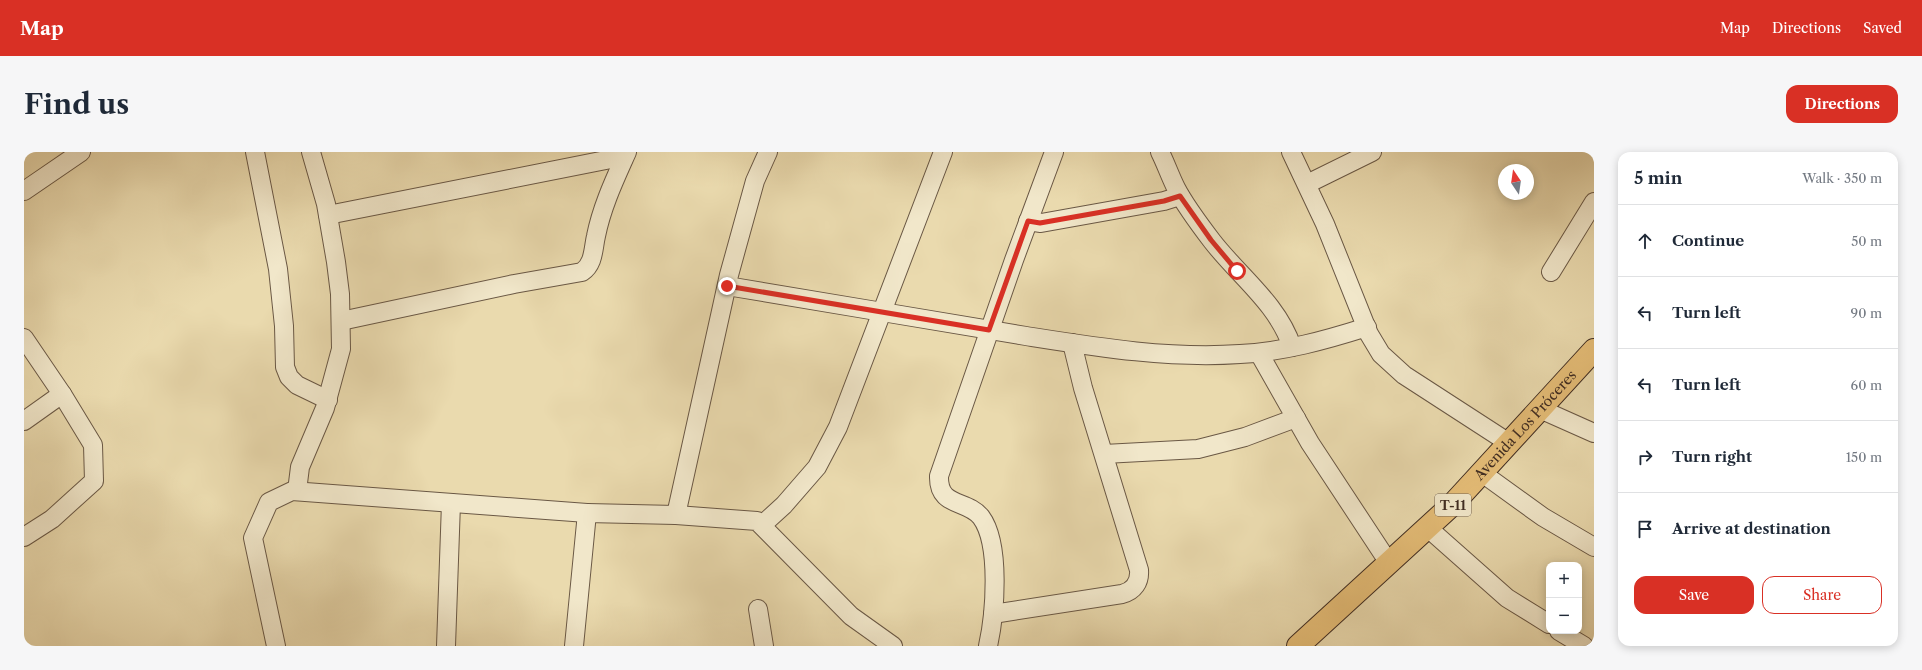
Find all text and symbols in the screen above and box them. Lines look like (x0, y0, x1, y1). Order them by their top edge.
text: Map (20, 17, 64, 40)
text: Map (1720, 19, 1750, 37)
text: Directions (1772, 19, 1841, 37)
text: Saved (1863, 19, 1902, 37)
button: Directions (1786, 85, 1898, 123)
text: Find us (24, 87, 129, 121)
north arrow (1498, 164, 1534, 200)
text: 5 min (1634, 168, 1682, 188)
text: Walk · 350 m (1802, 170, 1882, 186)
icon: ahead (1634, 230, 1656, 252)
text: Continue (1672, 231, 1744, 250)
text: 50 m (1851, 233, 1882, 249)
route start (1228, 262, 1246, 280)
route end (718, 277, 736, 295)
icon: left (1634, 302, 1656, 324)
text: Turn left (1672, 303, 1741, 322)
text: 90 m (1851, 305, 1882, 321)
street label: Avenida Los Próceres (1469, 366, 1580, 485)
icon: left (1634, 374, 1656, 396)
text: Turn left (1672, 375, 1741, 394)
text: 60 m (1851, 377, 1882, 393)
icon: right (1634, 446, 1656, 468)
text: Turn right (1672, 447, 1752, 466)
text: 150 m (1846, 449, 1882, 465)
road number: T-11 (1435, 494, 1471, 516)
icon: arrive (1634, 518, 1656, 540)
text: Arrive at destination (1672, 519, 1831, 538)
map controls (1546, 562, 1582, 634)
button: + (1546, 562, 1582, 598)
button: Save (1634, 576, 1754, 614)
button: Share (1762, 576, 1882, 614)
button: − (1546, 598, 1582, 634)

